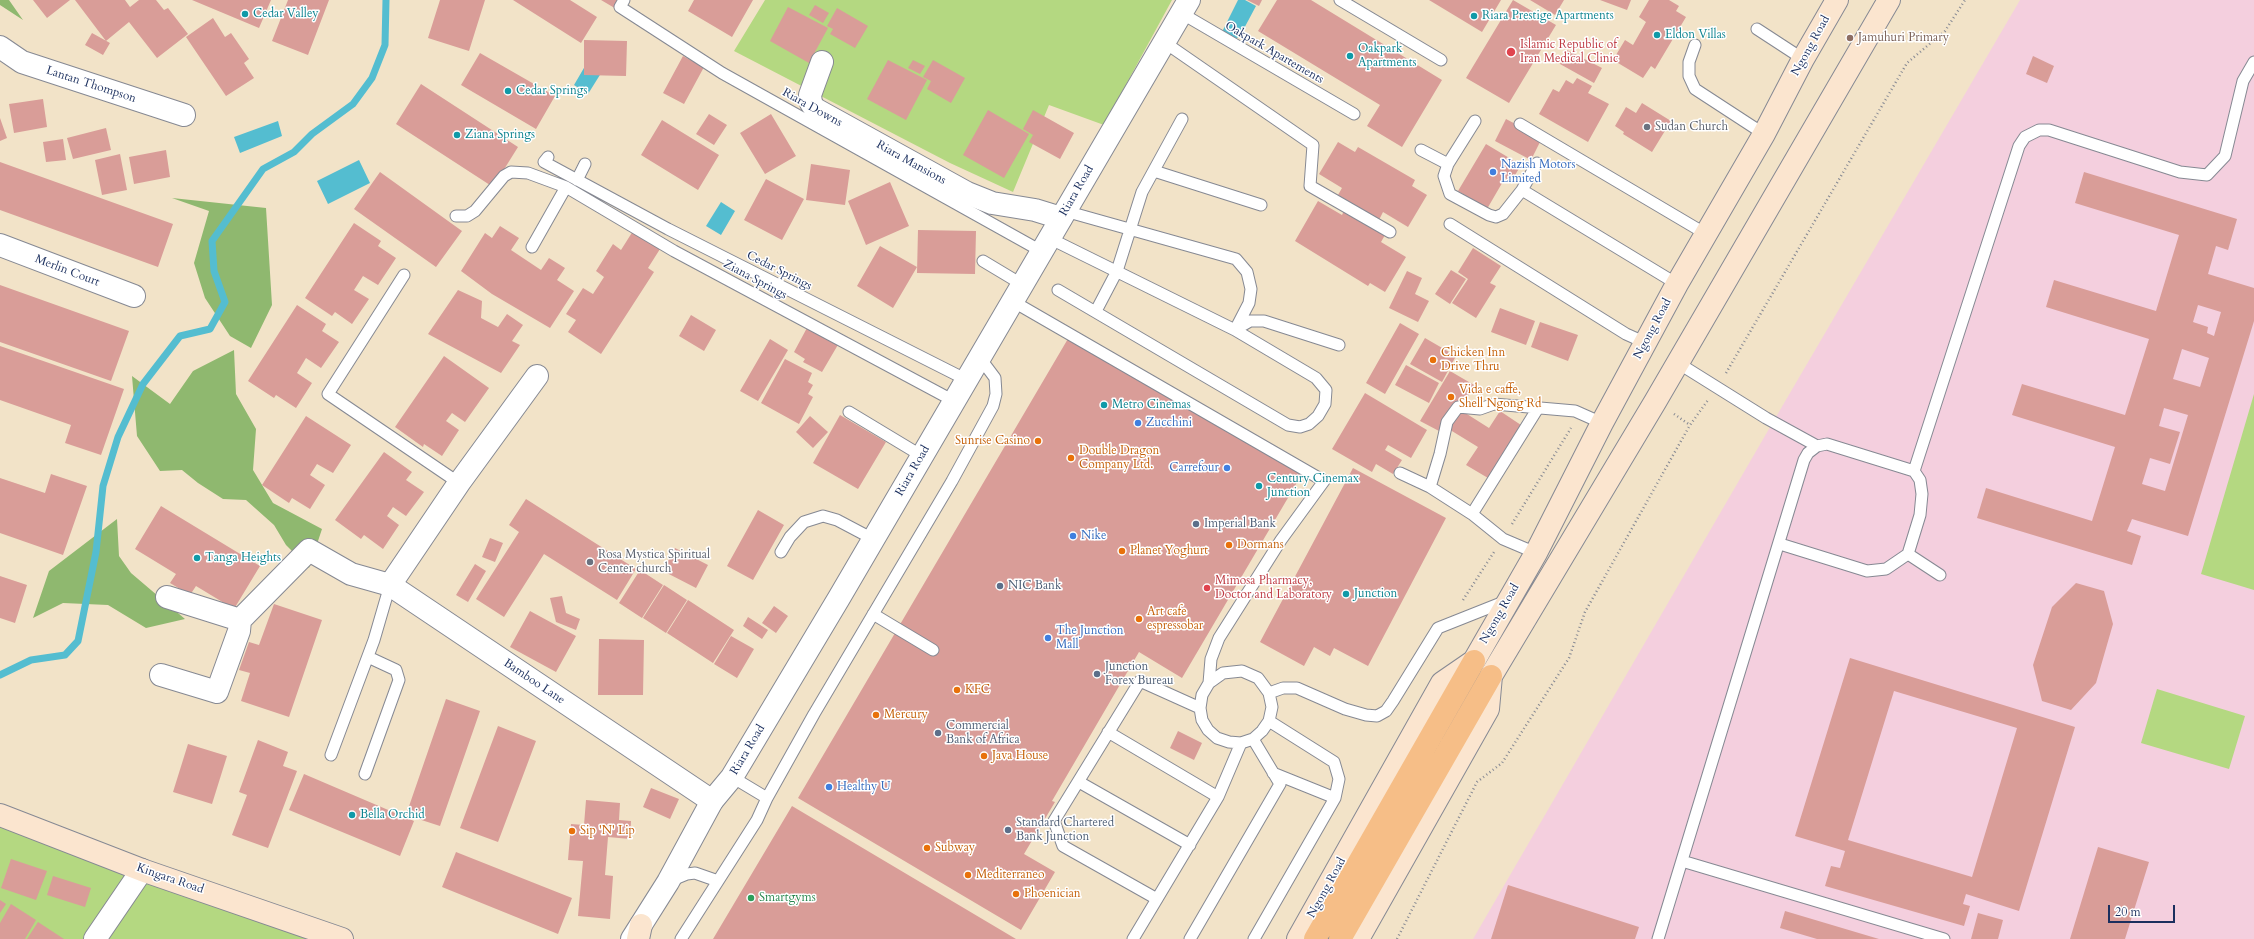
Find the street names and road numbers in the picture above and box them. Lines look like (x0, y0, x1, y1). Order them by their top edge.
street label: Ngong Road (1789, 13, 1833, 79)
street label: Oakpark Apartements (1222, 19, 1326, 87)
street label: Lantan Thompson (44, 64, 138, 106)
street label: Riara Downs (779, 86, 845, 130)
street label: Riara Mansions (874, 138, 948, 188)
street label: Riara Road (1057, 163, 1097, 219)
street label: Cedar Springs (744, 248, 814, 294)
street label: Merlin Court (33, 252, 101, 290)
street label: Ziana Springs (721, 257, 789, 303)
street label: Ngong Road (1631, 296, 1675, 362)
street label: Riara Road (893, 443, 933, 499)
street label: Ngong Road (1477, 582, 1523, 646)
street label: Bamboo Lane (501, 656, 567, 708)
street label: Riara Road (727, 722, 769, 778)
street label: Ngong Road (1305, 855, 1349, 921)
street label: Kingara Road (134, 861, 206, 897)

